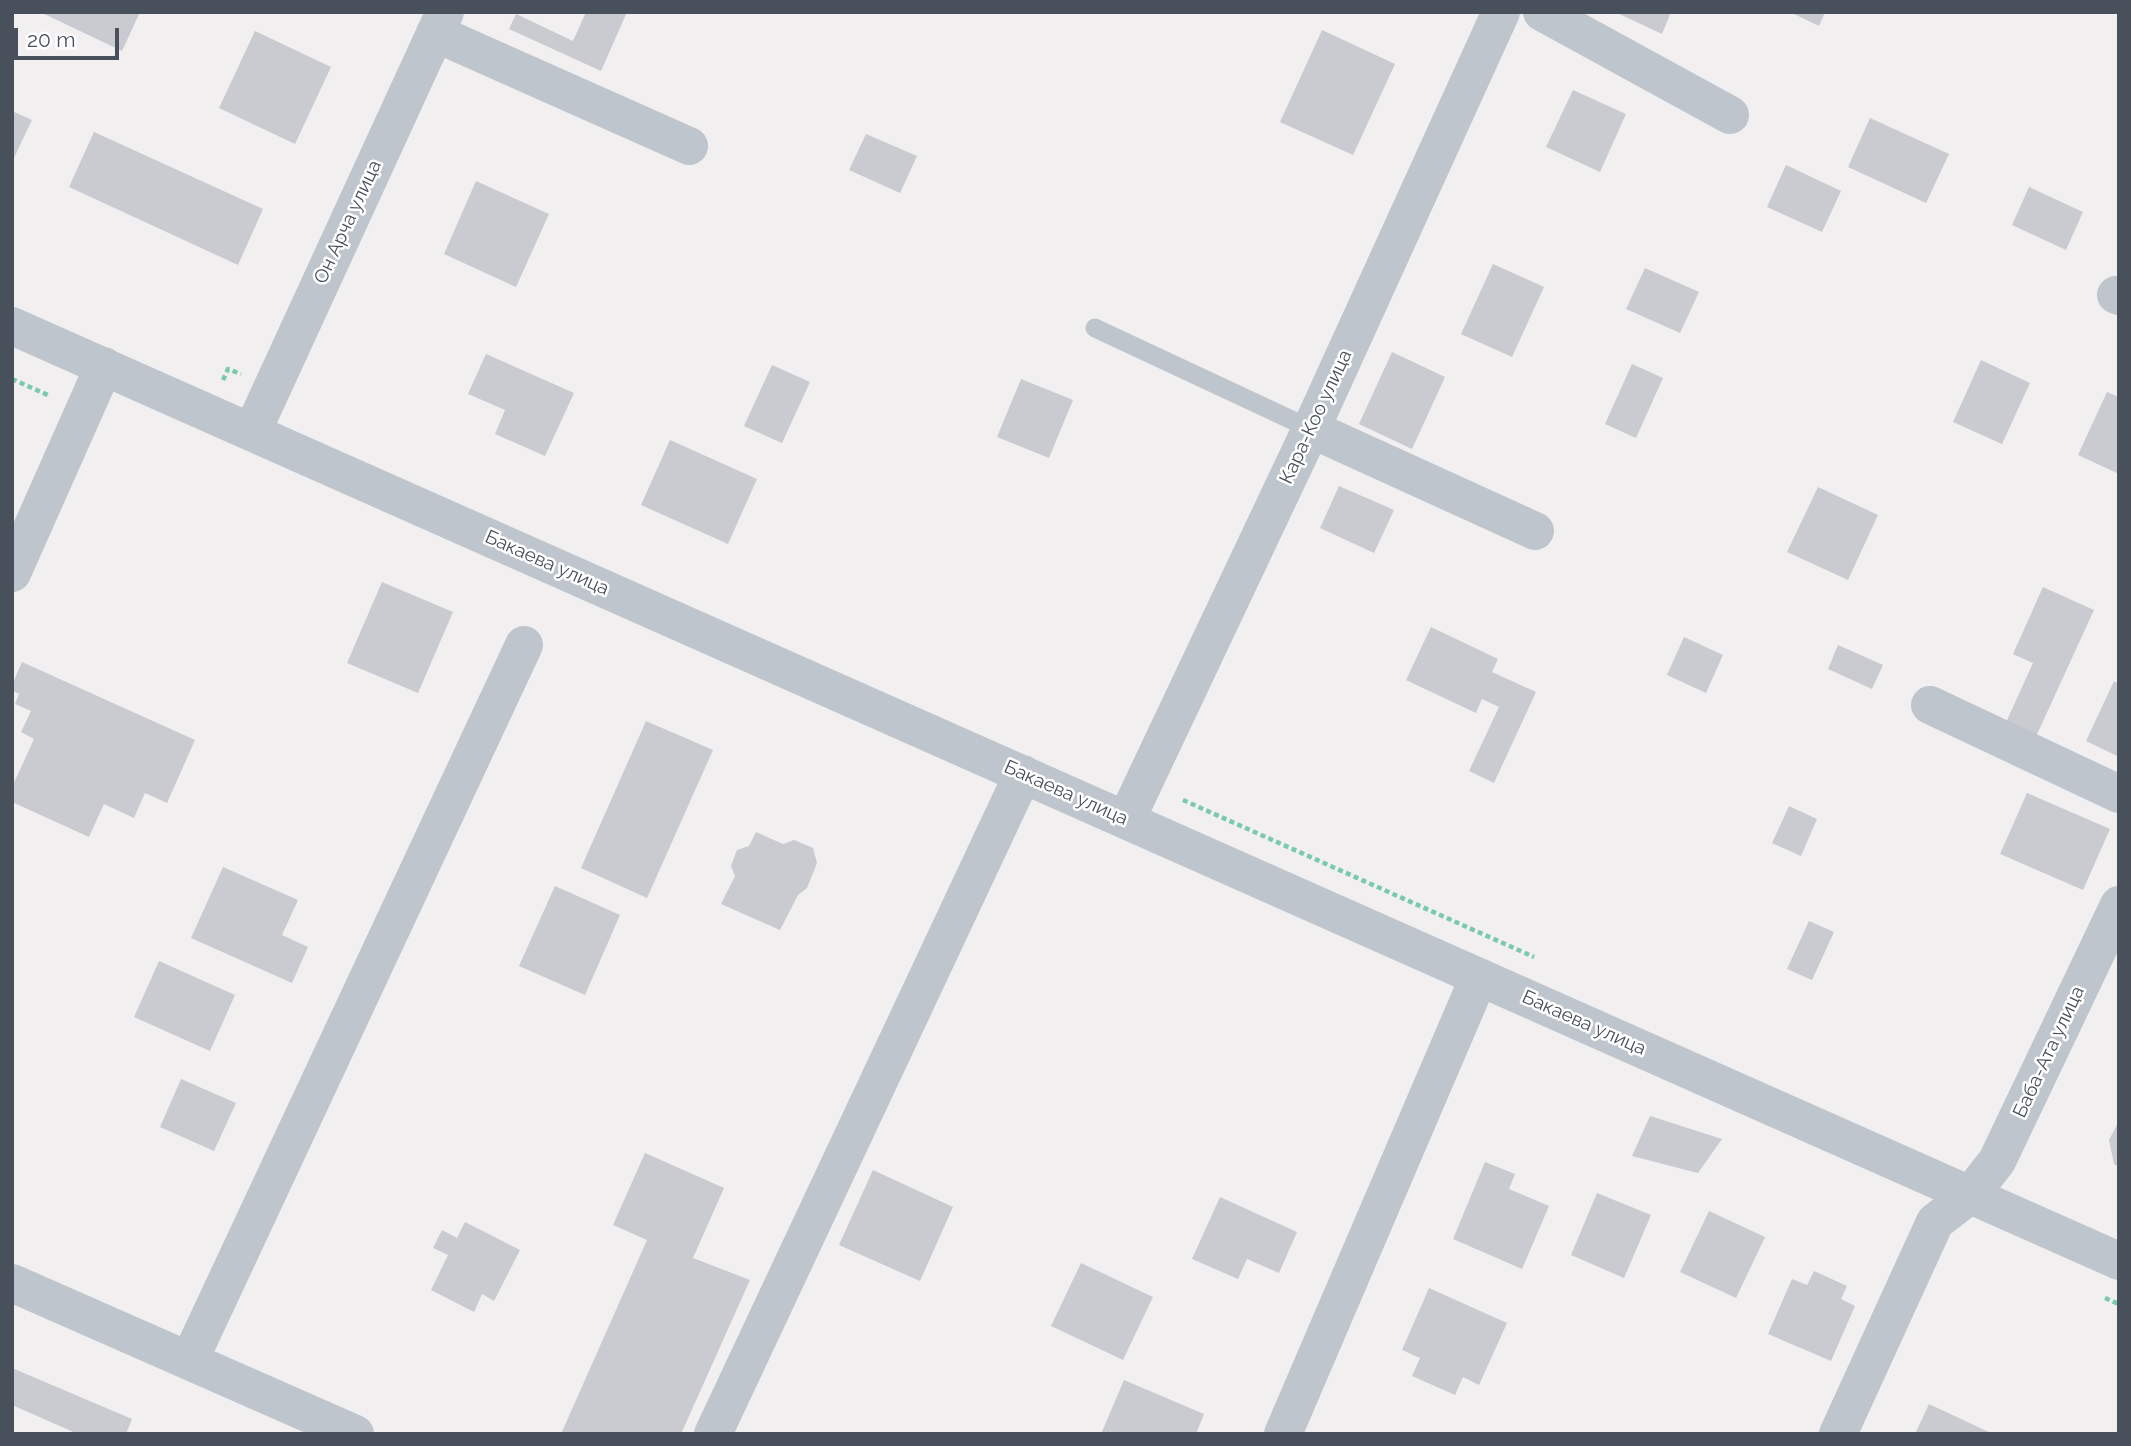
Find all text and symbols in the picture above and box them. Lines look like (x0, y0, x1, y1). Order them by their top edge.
scale bar (18, 14, 122, 58)
text: 20 m (27, 27, 75, 52)
street label: Он Арча улица (309, 157, 387, 287)
street label: Кара-Коо улица (1275, 346, 1357, 488)
street label: Бакаева улица (482, 525, 612, 601)
street label: Бакаева улица (1001, 755, 1131, 831)
street label: Баба-Ата улица (2009, 983, 2089, 1121)
street label: Бакаева улица (1519, 985, 1649, 1061)

